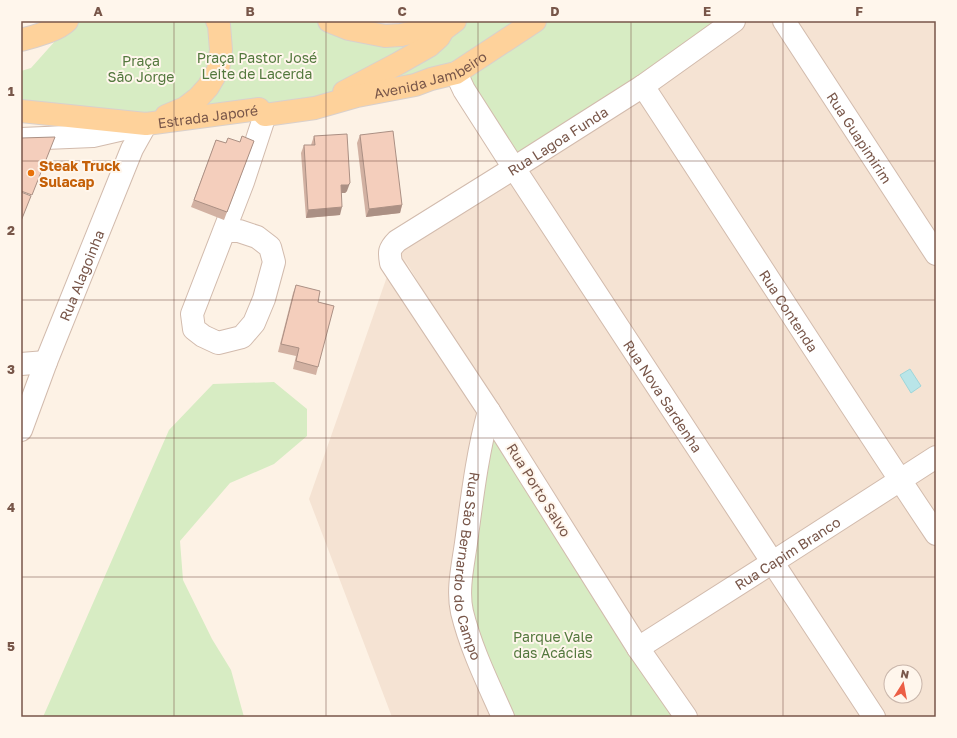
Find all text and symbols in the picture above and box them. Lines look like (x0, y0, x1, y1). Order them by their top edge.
text: A (93, 3, 103, 19)
text: B (245, 3, 255, 19)
text: C (397, 3, 407, 19)
text: D (550, 3, 560, 19)
text: E (703, 3, 711, 19)
text: F (855, 3, 863, 19)
street label: Avenida Jambeiro (372, 47, 489, 101)
park label: Praça Pastor José Leite de Lacerda (197, 49, 317, 82)
park label: Praça São Jorge (108, 52, 175, 85)
text: 1 (8, 83, 15, 99)
street label: Rua Guapimirim (824, 89, 896, 186)
street label: Estrada Japoré (157, 101, 259, 131)
street label: Rua Lagoa Funda (504, 102, 611, 179)
place label: Steak Truck Sulacap (39, 157, 120, 190)
marker: Steak Truck Sulacap (26, 168, 36, 178)
text: 2 (7, 222, 15, 238)
street label: Rua Alagoinha (55, 227, 107, 323)
street label: Rua Contenda (756, 266, 822, 355)
street label: Rua Nova Sardenha (620, 337, 706, 455)
text: 3 (7, 361, 15, 377)
street label: Rua Porto Salvo (503, 440, 575, 540)
street label: Rua São Bernardo do Campo (452, 471, 486, 662)
text: 4 (7, 499, 15, 515)
street label: Rua Capim Branco (731, 513, 843, 593)
park label: Parque Vale das Acácias (513, 628, 593, 661)
text: 5 (7, 638, 15, 654)
north arrow (883, 664, 923, 704)
text: N (900, 667, 910, 681)

